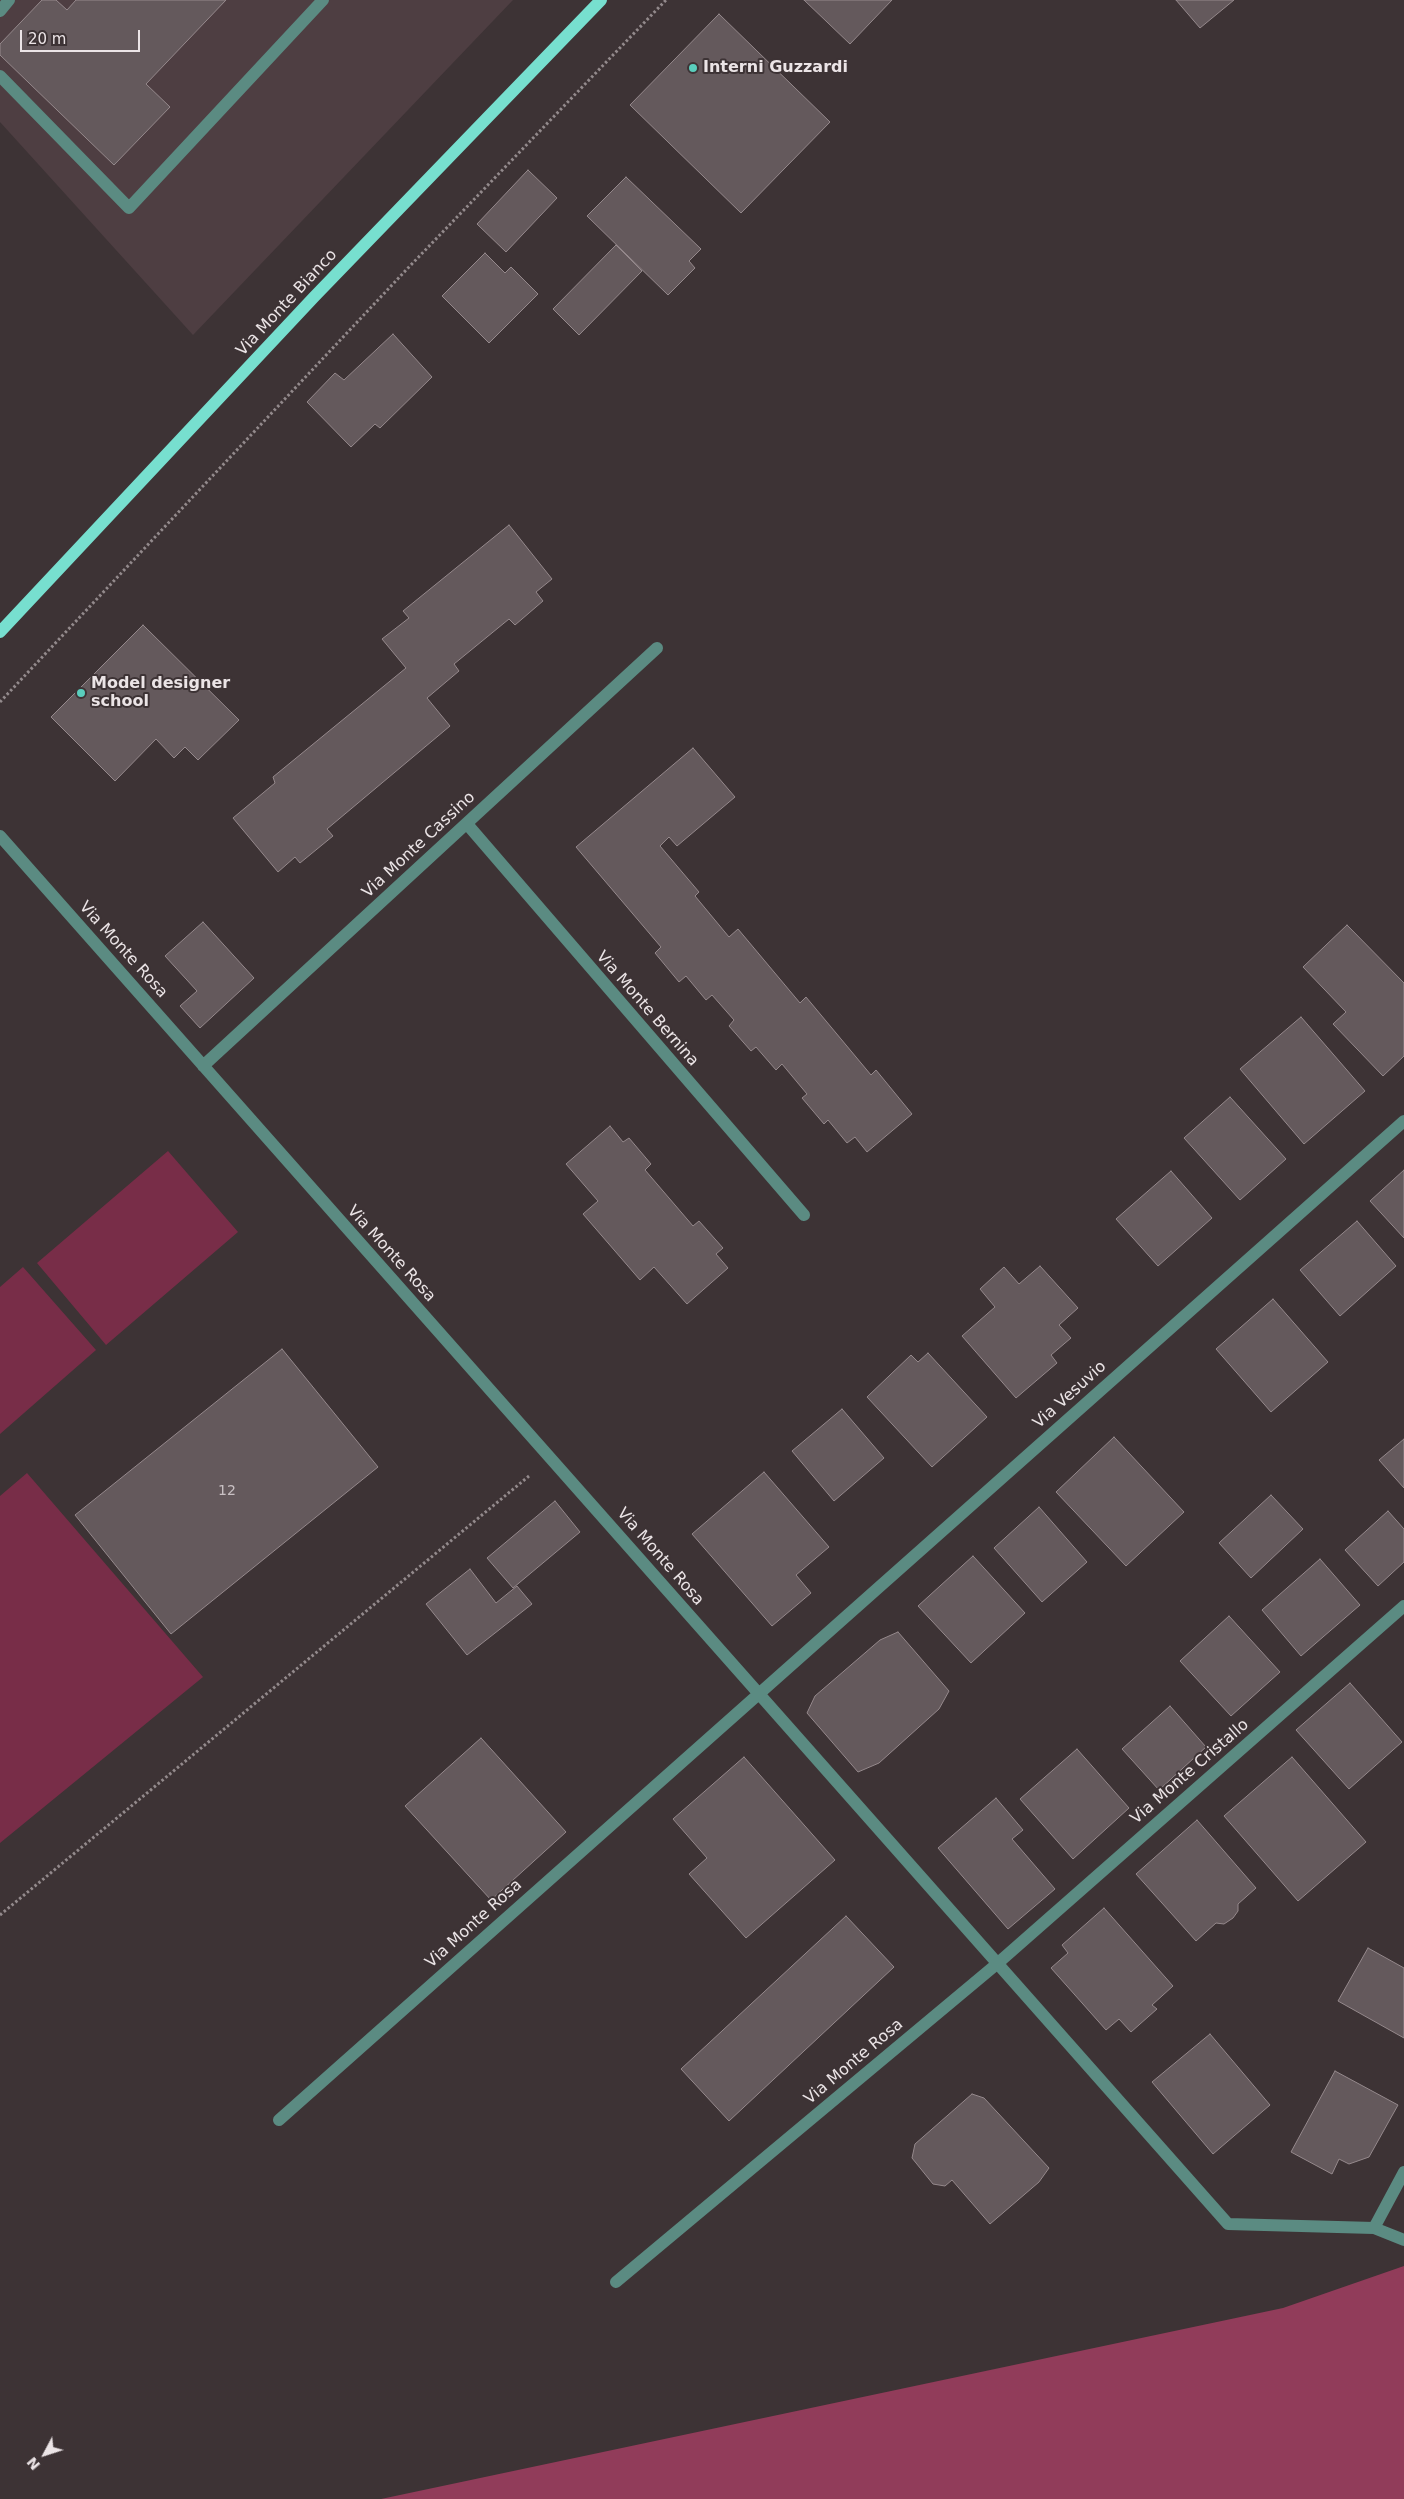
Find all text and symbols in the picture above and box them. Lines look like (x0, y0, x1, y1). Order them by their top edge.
scale bar (22, 20, 142, 52)
text: 20 m (28, 30, 66, 48)
place label: Interni Guzzardi (703, 58, 848, 78)
marker: Interni Guzzardi (687, 62, 699, 74)
street label: Via Monte Bianco (233, 246, 341, 360)
place label: Model designer school (91, 674, 230, 712)
marker: Model designer school (75, 687, 87, 699)
street label: Via Monte Cassino (359, 788, 479, 902)
street label: Via Monte Rosa (75, 898, 171, 1002)
street label: Via Monte Bernina (592, 947, 702, 1071)
street label: Via Monte Rosa (343, 1202, 439, 1306)
street label: Via Vesuvio (1030, 1357, 1110, 1433)
house number: 12 (218, 1483, 236, 1499)
street label: Via Monte Rosa (612, 1504, 708, 1610)
street label: Via Monte Cristallo (1127, 1715, 1253, 1829)
street label: Via Monte Rosa (422, 1876, 526, 1972)
street label: Via Monte Rosa (801, 2015, 907, 2109)
north arrow (20, 2429, 70, 2479)
text: N (24, 2454, 43, 2473)

